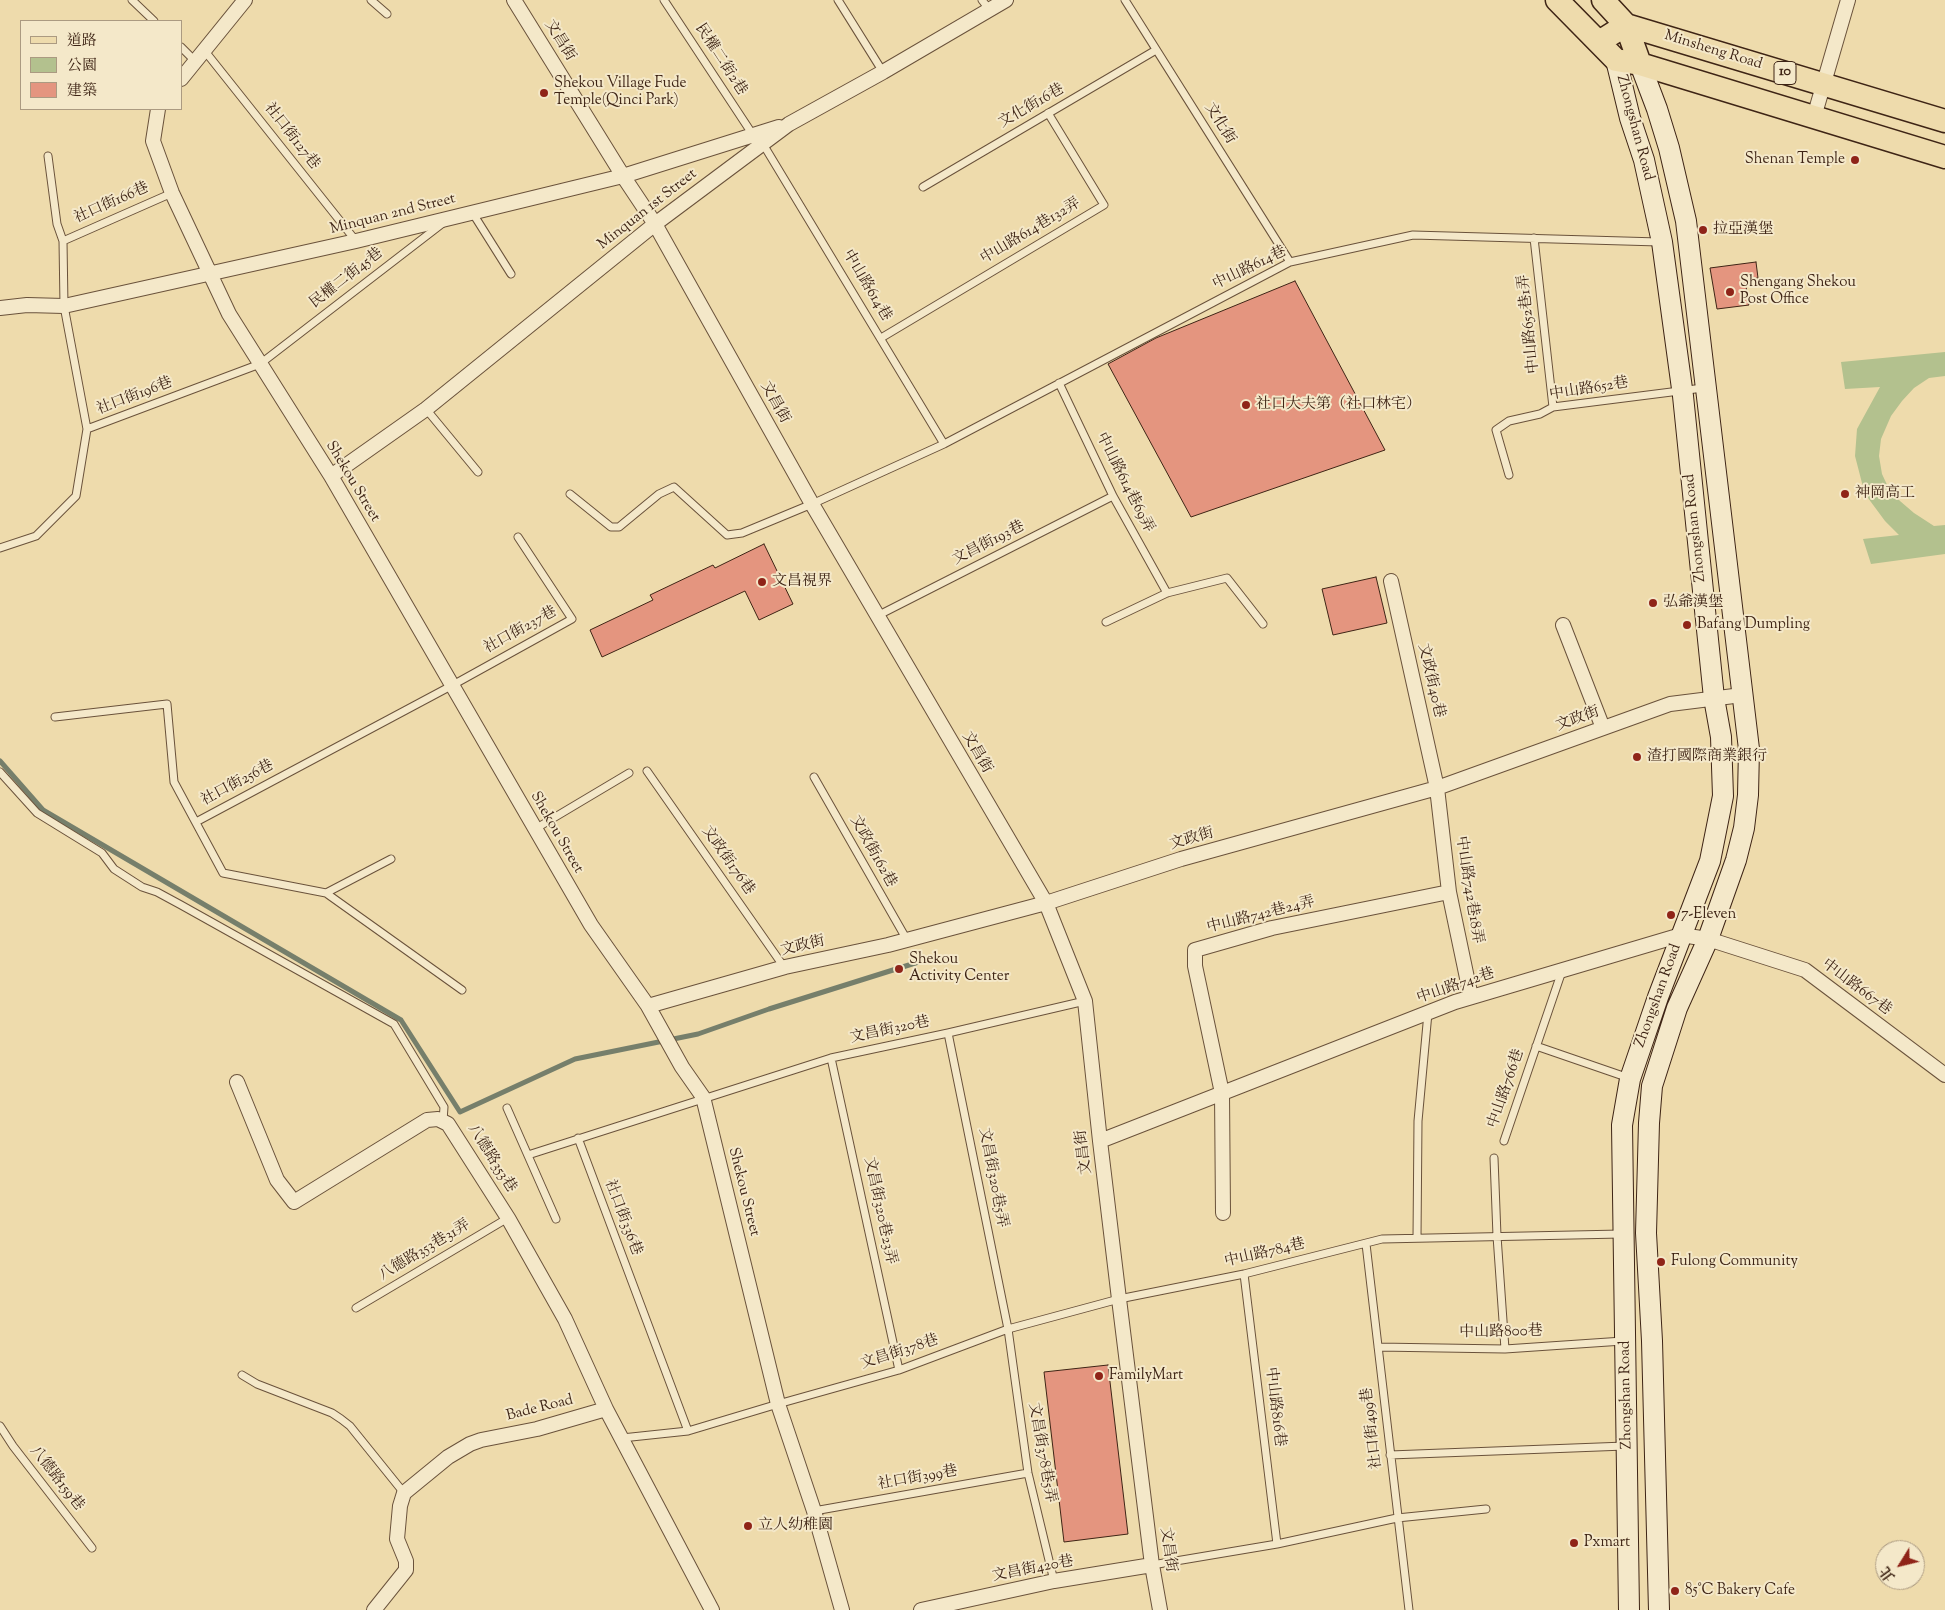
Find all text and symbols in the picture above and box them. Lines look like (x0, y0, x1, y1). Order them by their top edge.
street label: 文昌街 (539, 17, 579, 65)
legend (20, 20, 182, 110)
street label: 民權二街2巷 (690, 21, 750, 99)
street label: Minsheng Road (1662, 28, 1764, 74)
text: 道路 (67, 31, 97, 52)
text: 公園 (67, 56, 97, 77)
road number: 10 (1774, 62, 1796, 84)
street label: Zhongshan Road (1611, 73, 1657, 183)
place label: Shekou Village Fude Temple(Qinci Park) (554, 75, 686, 110)
text: 建築 (67, 81, 97, 102)
street label: 文化街16巷 (996, 81, 1068, 133)
marker: Shekou Village Fude Temple(Qinci Park) (538, 87, 550, 99)
street label: 社口街127巷 (259, 100, 323, 174)
street label: 文化街 (1199, 100, 1239, 148)
place label: Shenan Temple (1745, 151, 1845, 169)
marker: Shenan Temple (1849, 154, 1861, 166)
street label: Minquan 1st Street (595, 166, 701, 254)
street label: 社口街166巷 (72, 180, 152, 228)
street label: Minquan 2nd Street (328, 191, 458, 239)
street label: 中山路614巷132弄 (978, 195, 1084, 269)
place label: 拉亞漢堡 (1713, 221, 1773, 239)
marker: 拉亞漢堡 (1697, 224, 1709, 236)
street label: 中山路614巷 (1210, 243, 1290, 295)
street label: 民權二街45巷 (307, 245, 387, 313)
street label: 中山路614巷 (838, 247, 894, 325)
street label: 中山路652巷1弄 (1516, 273, 1544, 375)
place label: Shengang Shekou Post Office (1740, 274, 1856, 309)
marker: Shengang Shekou Post Office (1724, 286, 1736, 298)
street label: 社口街196巷 (95, 374, 175, 420)
street label: 中山路652巷 (1548, 375, 1630, 405)
street label: 文昌街 (755, 379, 793, 427)
place label: 社口大夫第（社口林宅） (1256, 396, 1421, 414)
marker: 社口大夫第（社口林宅） (1240, 399, 1252, 411)
street label: 中山路614巷69弄 (1091, 430, 1157, 536)
street label: Shekou Street (321, 438, 383, 526)
street label: Zhongshan Road (1681, 473, 1711, 583)
place label: 神岡高工 (1855, 485, 1915, 503)
marker: 神岡高工 (1839, 488, 1851, 500)
street label: 文昌街193巷 (950, 518, 1028, 570)
place label: 文昌視界 (772, 573, 832, 591)
marker: 文昌視界 (756, 576, 768, 588)
place label: 弘爺漢堡 (1663, 594, 1723, 612)
marker: 弘爺漢堡 (1647, 597, 1659, 609)
street label: 社口街237巷 (481, 604, 561, 658)
place label: Bafang Dumpling (1697, 616, 1810, 634)
marker: Bafang Dumpling (1681, 619, 1693, 631)
street label: 文政街40巷 (1413, 642, 1447, 720)
street label: 文政街 (1554, 704, 1602, 736)
street label: 文昌街 (957, 729, 995, 777)
place label: 渣打國際商業銀行 (1647, 748, 1767, 766)
marker: 渣打國際商業銀行 (1631, 751, 1643, 763)
street label: 社口街256巷 (199, 757, 277, 811)
street label: Shekou Street (525, 789, 587, 877)
street label: 文政街162巷 (845, 813, 899, 891)
street label: 文政街176巷 (697, 823, 757, 899)
street label: 文政街 (1168, 825, 1216, 855)
street label: 中山路742巷18弄 (1451, 835, 1485, 945)
street label: 中山路742巷24弄 (1205, 894, 1317, 938)
place label: 7-Eleven (1681, 906, 1736, 924)
marker: 7-Eleven (1665, 909, 1677, 921)
street label: 文政街 (779, 933, 827, 961)
street label: Zhongshan Road (1632, 942, 1686, 1050)
place label: Shekou Activity Center (909, 951, 1009, 986)
street label: 中山路667巷 (1818, 956, 1894, 1020)
marker: Shekou Activity Center (893, 963, 905, 975)
street label: 中山路742巷 (1415, 965, 1497, 1009)
street label: 文昌街320巷 (849, 1014, 931, 1048)
street label: 中山路766巷 (1485, 1047, 1529, 1131)
street label: 八德路353巷 (463, 1121, 519, 1197)
street label: 文昌街320巷5弄 (974, 1127, 1010, 1229)
street label: 文昌街 (1073, 1129, 1097, 1175)
street label: Shekou Street (723, 1146, 763, 1238)
street label: 文昌街320巷23弄 (859, 1156, 899, 1266)
street label: 社口街336巷 (599, 1178, 645, 1258)
street label: 八德路353巷31弄 (376, 1217, 474, 1285)
street label: 中山路784巷 (1223, 1236, 1307, 1272)
place label: Fulong Community (1671, 1253, 1798, 1271)
marker: Fulong Community (1655, 1256, 1667, 1268)
street label: 中山路800巷 (1459, 1323, 1543, 1343)
street label: 文昌街378巷 (859, 1332, 941, 1374)
street label: Zhongshan Road (1617, 1340, 1637, 1450)
street label: 中山路816巷 (1260, 1366, 1288, 1448)
place label: FamilyMart (1109, 1367, 1183, 1385)
marker: FamilyMart (1093, 1370, 1105, 1382)
street label: 社口街499巷 (1359, 1386, 1387, 1470)
street label: Bade Road (505, 1392, 575, 1426)
street label: 文昌街378巷5弄 (1023, 1402, 1059, 1504)
street label: 八德路159巷 (25, 1443, 87, 1515)
street label: 社口街399巷 (877, 1463, 959, 1495)
place label: 立人幼稚園 (758, 1517, 833, 1535)
marker: 立人幼稚園 (742, 1520, 754, 1532)
street label: 文昌街 (1155, 1526, 1179, 1574)
place label: Pxmart (1584, 1534, 1630, 1552)
marker: Pxmart (1568, 1537, 1580, 1549)
north arrow (1875, 1540, 1925, 1590)
street label: 文昌街420巷 (991, 1553, 1075, 1587)
text: 北 (1876, 1562, 1901, 1585)
place label: 85°C Bakery Cafe (1685, 1582, 1795, 1600)
marker: 85°C Bakery Cafe (1669, 1585, 1681, 1597)

